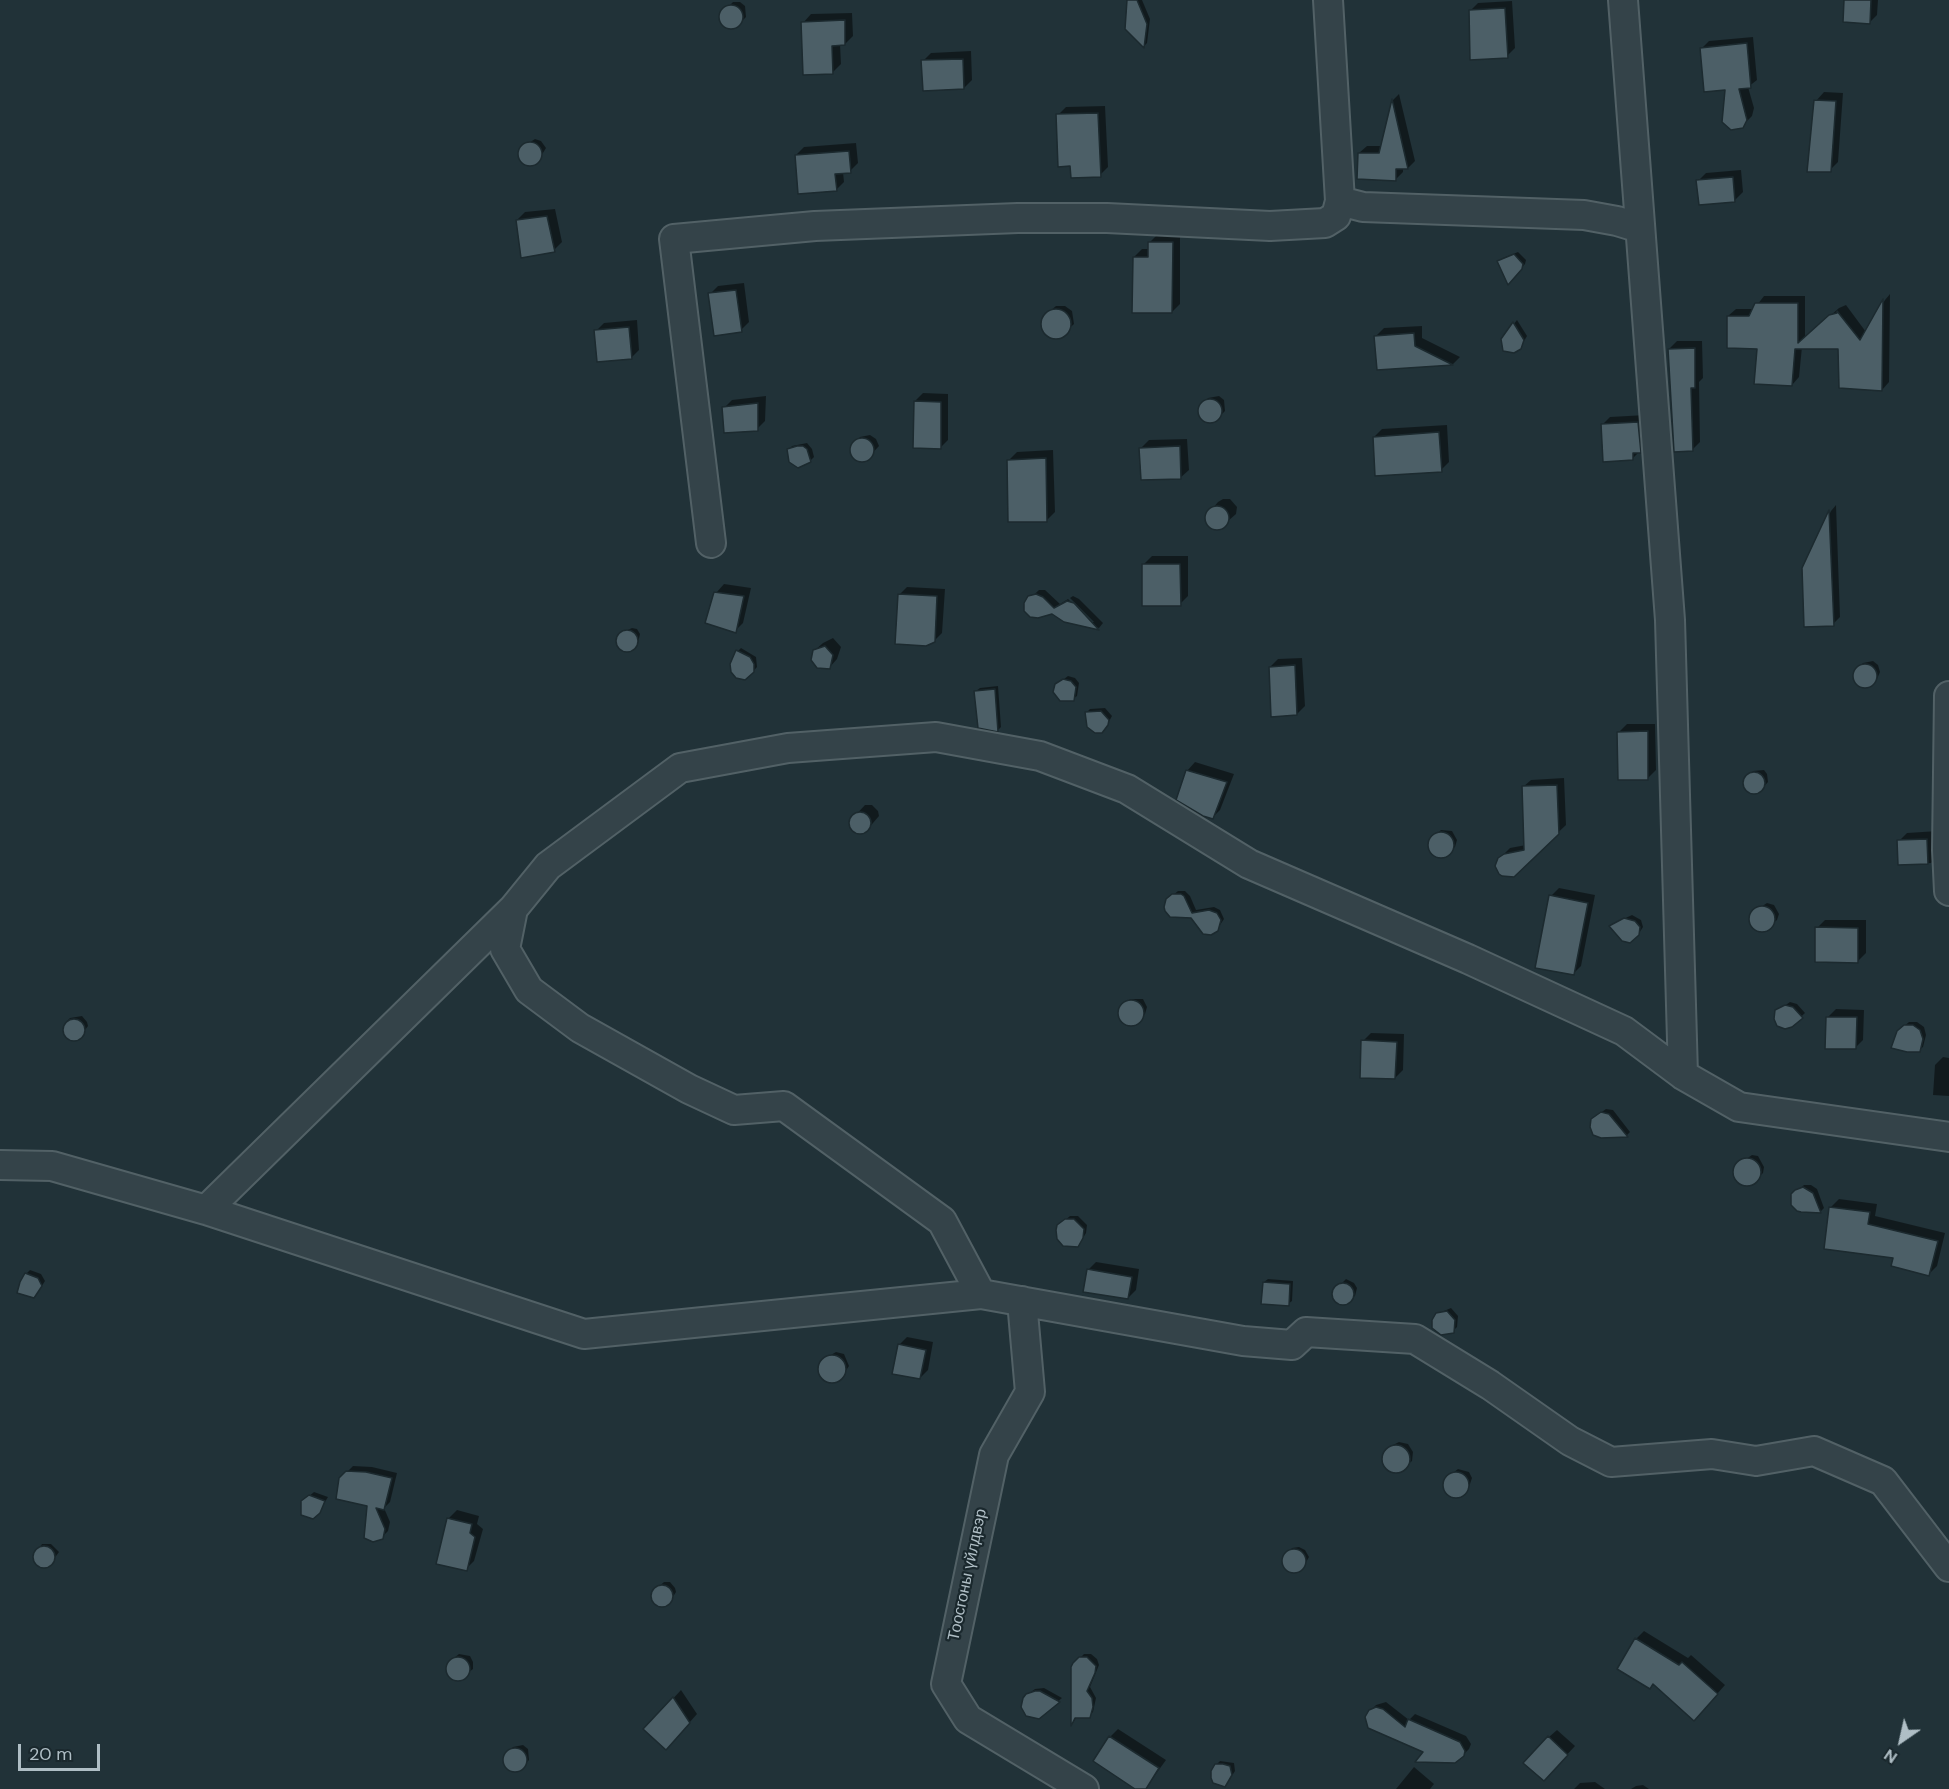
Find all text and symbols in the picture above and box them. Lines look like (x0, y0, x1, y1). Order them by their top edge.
street label: Тоосгоны үйлдвэр (945, 1507, 991, 1643)
north arrow (1871, 1711, 1931, 1771)
scale bar (21, 1732, 104, 1770)
text: 20 m (29, 1742, 72, 1766)
text: N (1880, 1744, 1901, 1768)

